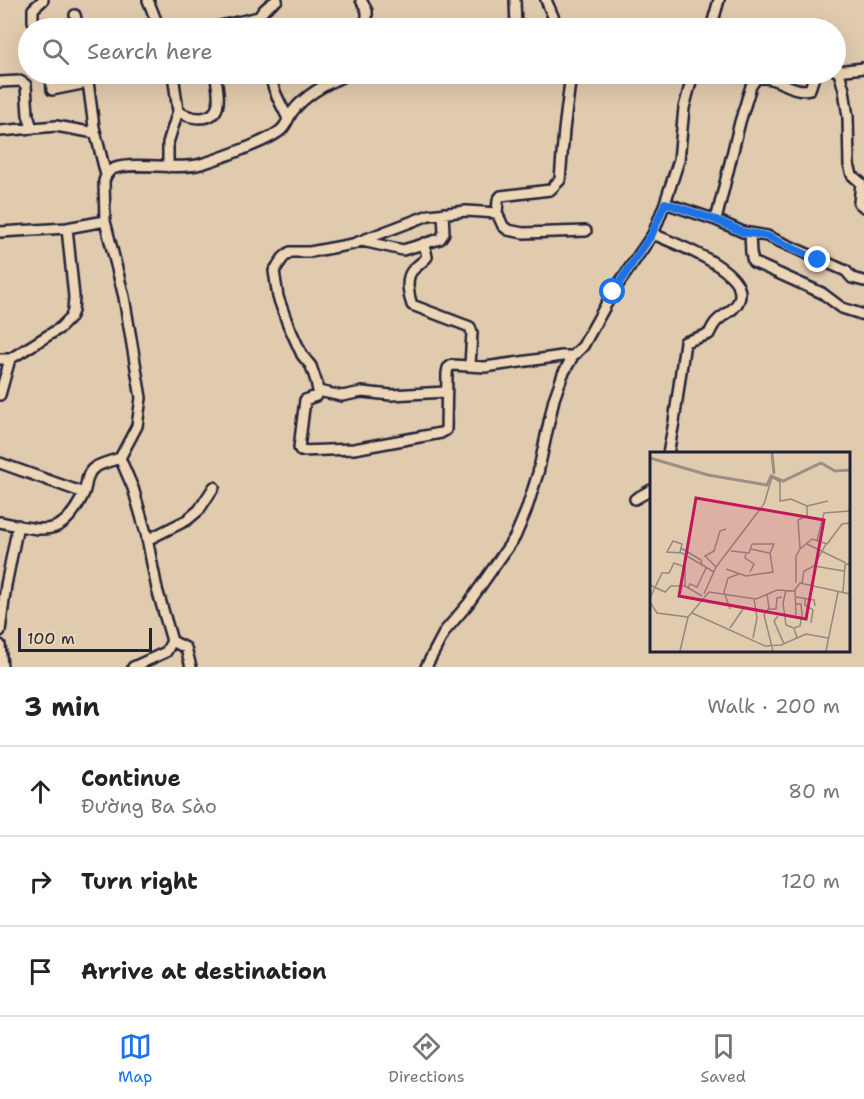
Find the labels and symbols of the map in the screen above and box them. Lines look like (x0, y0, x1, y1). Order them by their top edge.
route end (804, 246, 830, 272)
route start (599, 278, 625, 304)
inset map (650, 452, 849, 652)
scale bar (18, 625, 152, 652)

